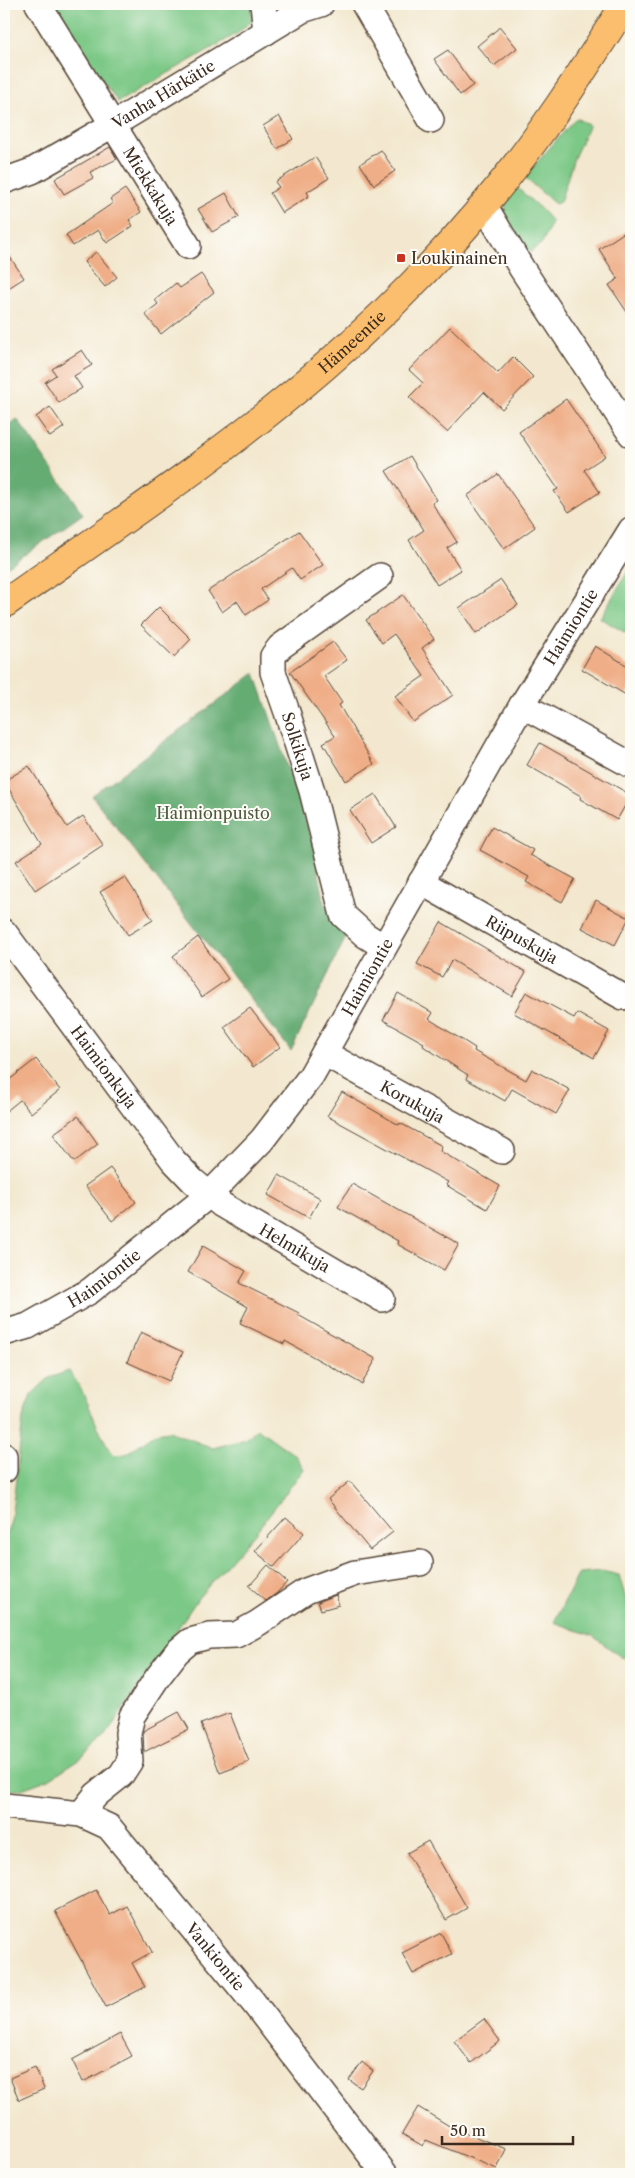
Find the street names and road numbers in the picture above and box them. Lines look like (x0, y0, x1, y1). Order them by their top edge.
street label: Vanha Härkätie (107, 55, 219, 133)
street label: Miekkakuja (119, 143, 183, 229)
street label: Hämeentie (314, 306, 390, 378)
street label: Haimiontie (539, 585, 602, 669)
street label: Solkikuja (278, 709, 318, 783)
street label: Riipuskuja (482, 911, 562, 968)
street label: Haimiontie (337, 935, 397, 1019)
street label: Haimionkuja (67, 1021, 142, 1113)
street label: Korukuja (377, 1076, 449, 1128)
street label: Helmikuja (256, 1219, 334, 1277)
street label: Haimiontie (64, 1244, 144, 1312)
street label: Vankiontie (181, 1918, 249, 1995)

